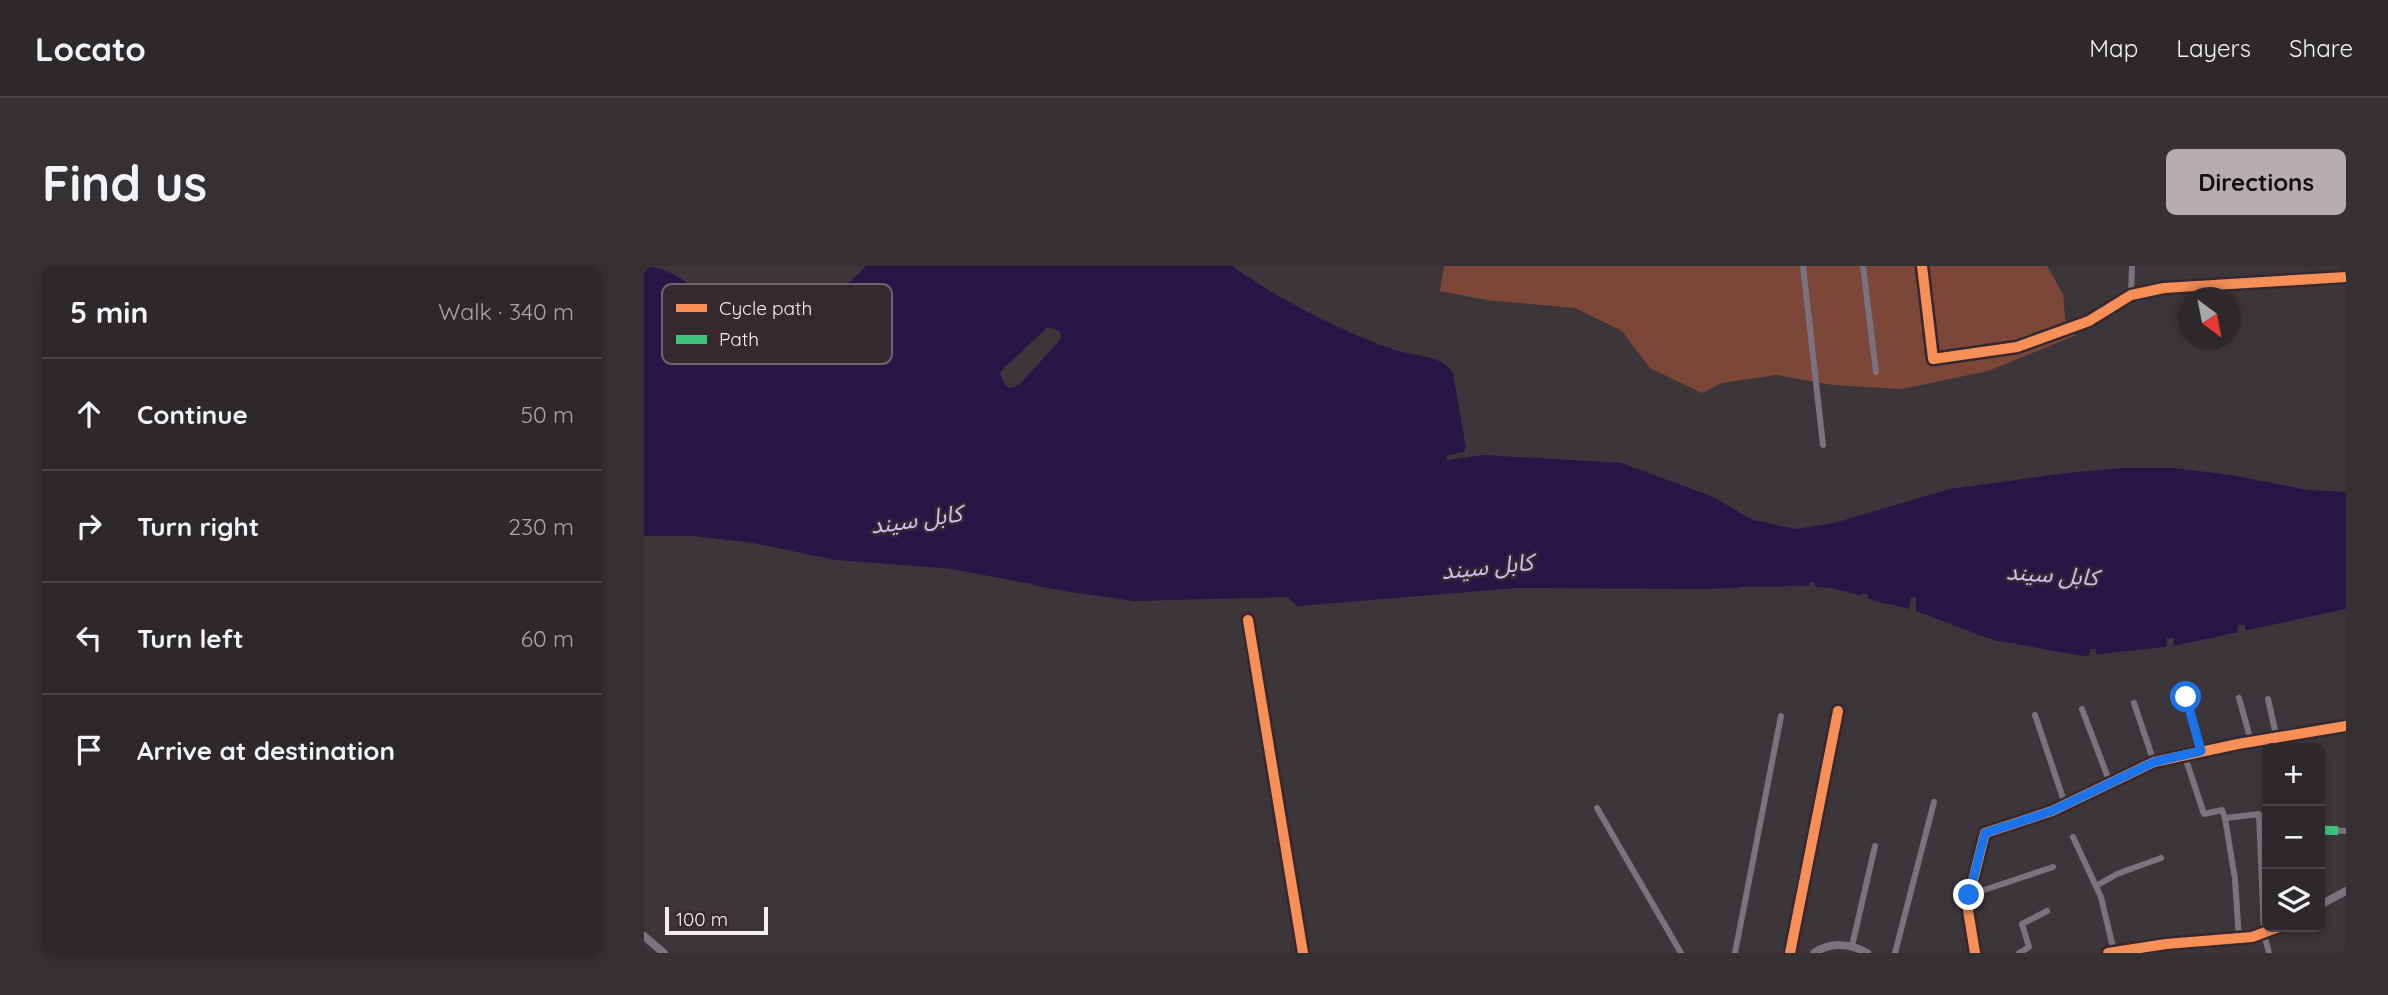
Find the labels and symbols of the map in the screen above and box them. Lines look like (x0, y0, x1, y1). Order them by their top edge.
legend (662, 284, 892, 364)
north arrow (2178, 287, 2241, 350)
text: Cycle path (719, 296, 812, 320)
text: Path (719, 327, 759, 351)
water label: کابل سيند (868, 498, 968, 540)
water label: کابل سيند (1440, 546, 1539, 585)
water label: کابل سيند (2005, 556, 2103, 592)
route start (2170, 681, 2201, 712)
route end (1953, 879, 1984, 910)
scale bar (665, 904, 768, 936)

